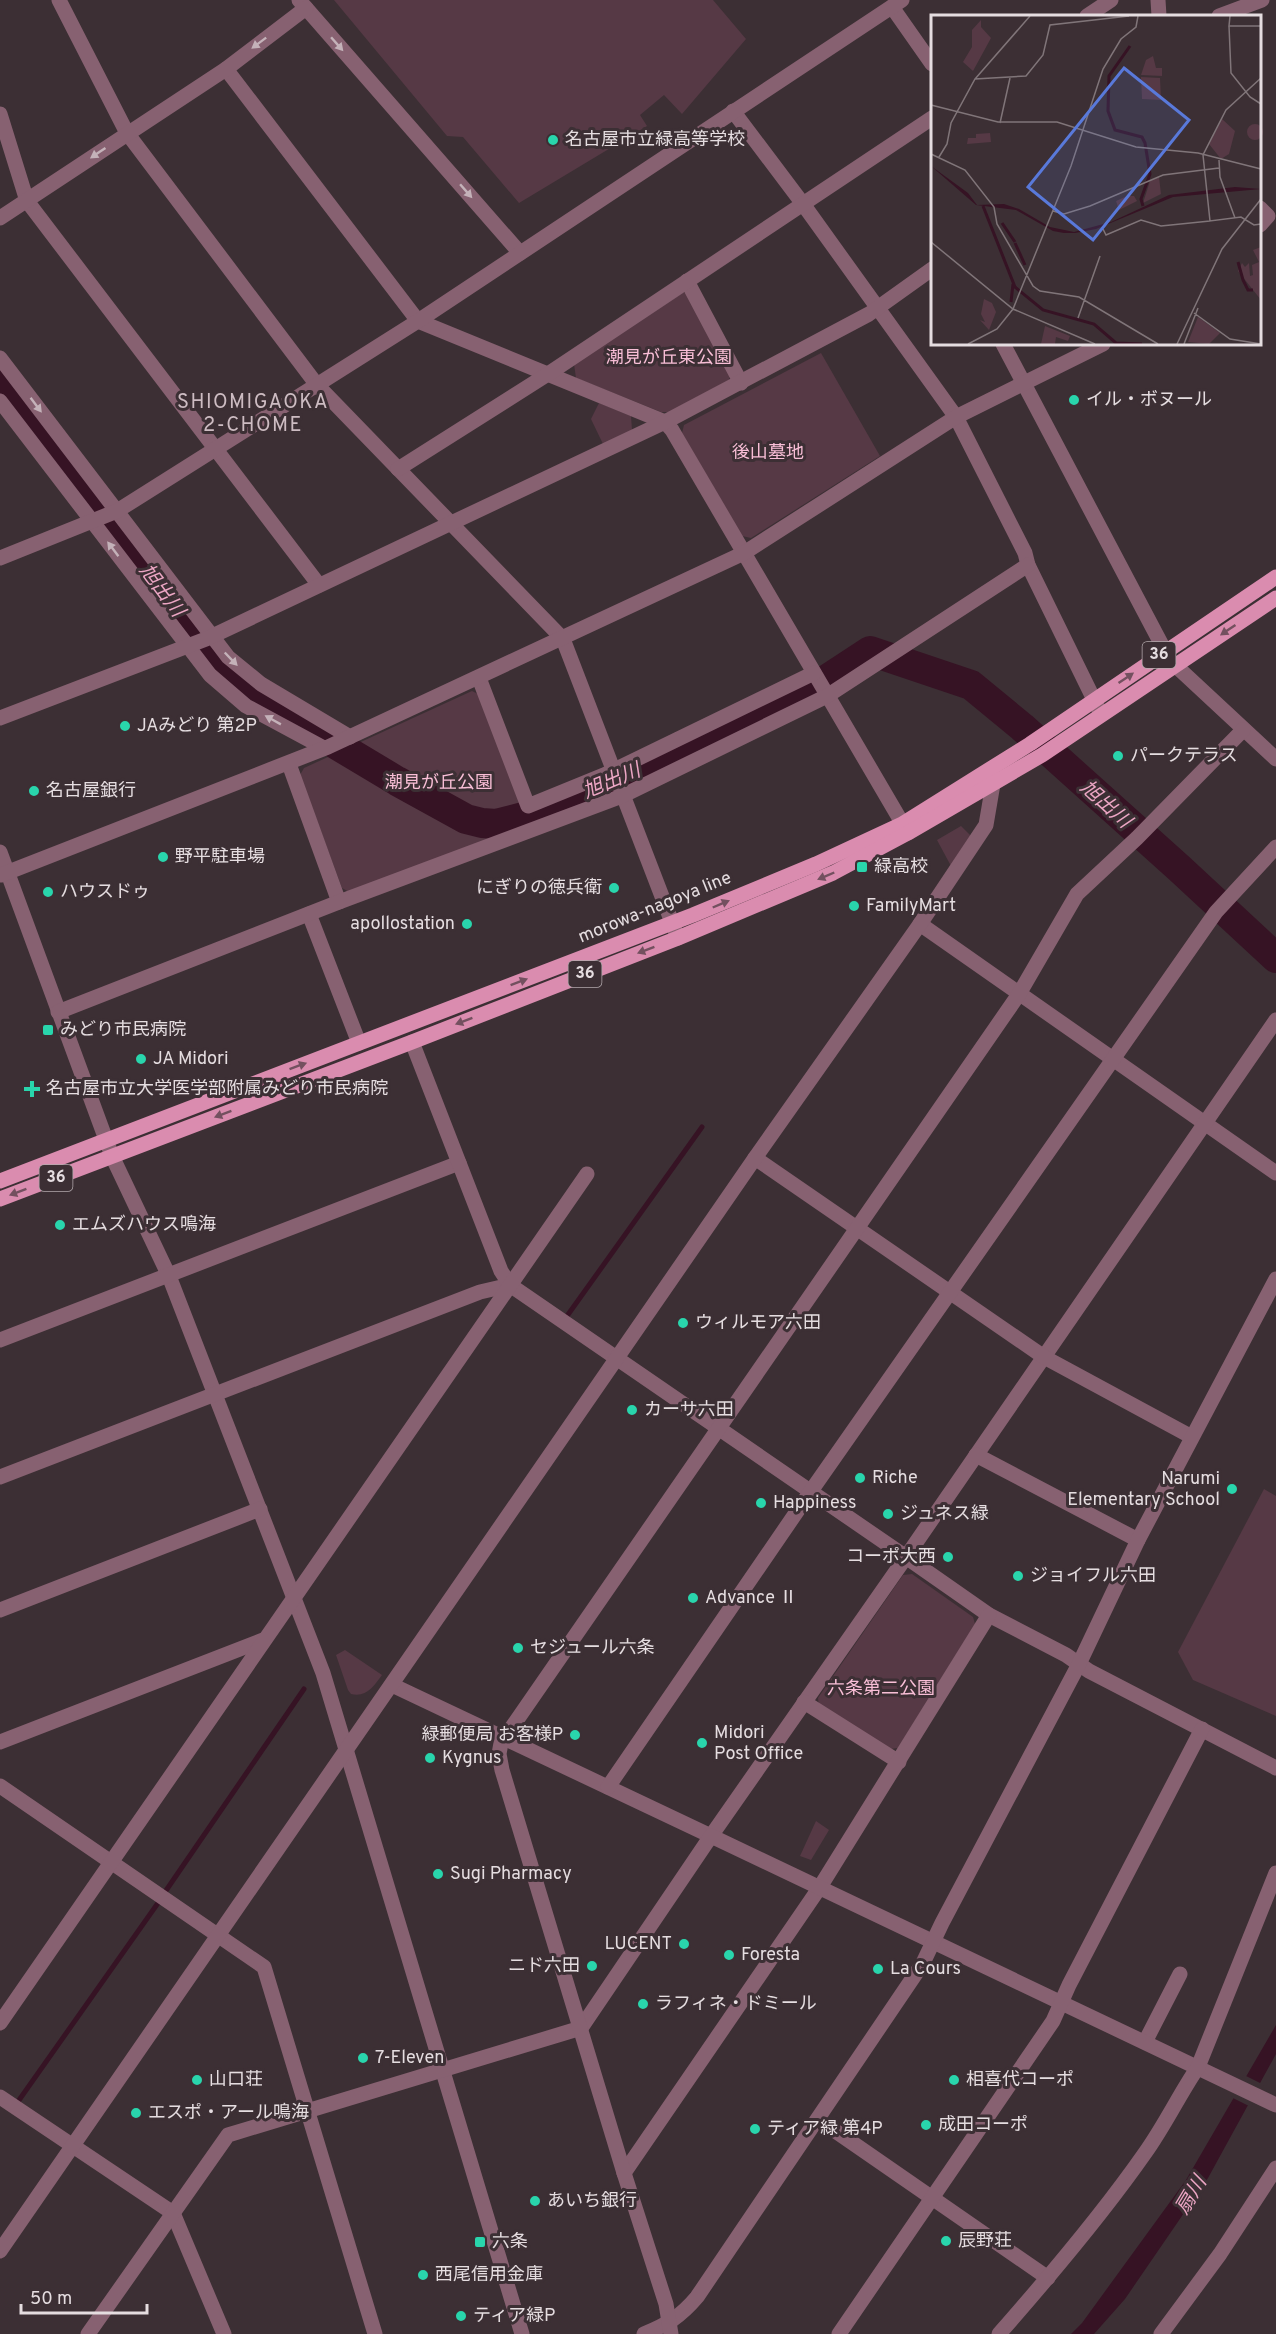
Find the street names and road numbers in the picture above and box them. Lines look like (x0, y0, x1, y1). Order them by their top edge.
road number: 36 (1142, 642, 1176, 668)
street label: morowa-nagoya line (575, 867, 735, 949)
road number: 36 (568, 961, 602, 987)
road number: 36 (40, 1165, 72, 1191)

